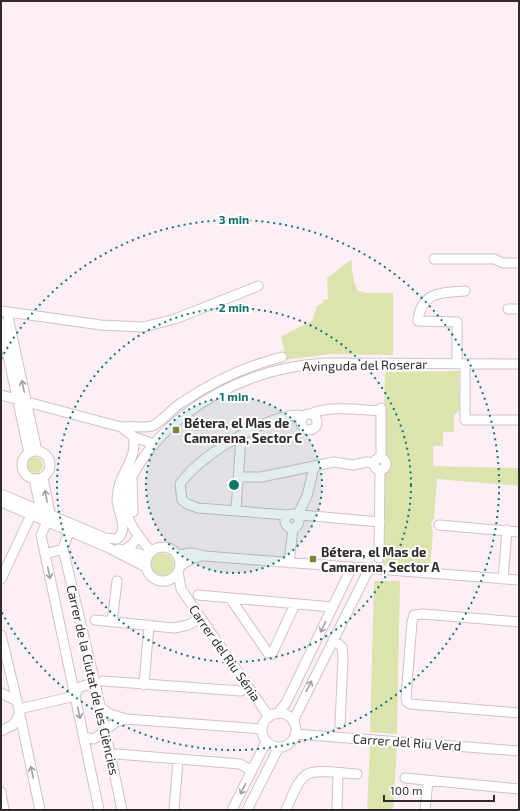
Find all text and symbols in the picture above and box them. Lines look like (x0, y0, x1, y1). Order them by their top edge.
text: 3 min (219, 212, 249, 226)
text: 2 min (219, 300, 249, 314)
street label: Avinguda del Roserar (302, 356, 428, 374)
one-way arrow (18, 380, 26, 393)
text: 1 min (220, 389, 248, 403)
place label: Bétera, el Mas de Camarena, Sector C (184, 415, 303, 446)
marker: Bétera, el Mas de Camarena, Sector C (171, 425, 181, 435)
centre of rings (227, 478, 241, 492)
one-way arrow (42, 490, 50, 503)
place label: Bétera, el Mas de Camarena, Sector A (321, 544, 440, 575)
marker: Bétera, el Mas de Camarena, Sector A (308, 554, 318, 564)
one-way arrow (45, 566, 53, 579)
street label: Carrer de la Ciutat de les Ciències (63, 583, 123, 777)
street label: Carrer del Riu Sénia (186, 602, 264, 704)
one-way arrow (319, 621, 326, 633)
one-way arrow (306, 680, 313, 692)
one-way arrow (75, 707, 83, 720)
street label: Carrer del Riu Verd (352, 730, 462, 754)
one-way arrow (27, 766, 35, 779)
scale bar (384, 777, 494, 803)
one-way arrow (239, 782, 246, 794)
text: 100 m (390, 783, 422, 797)

